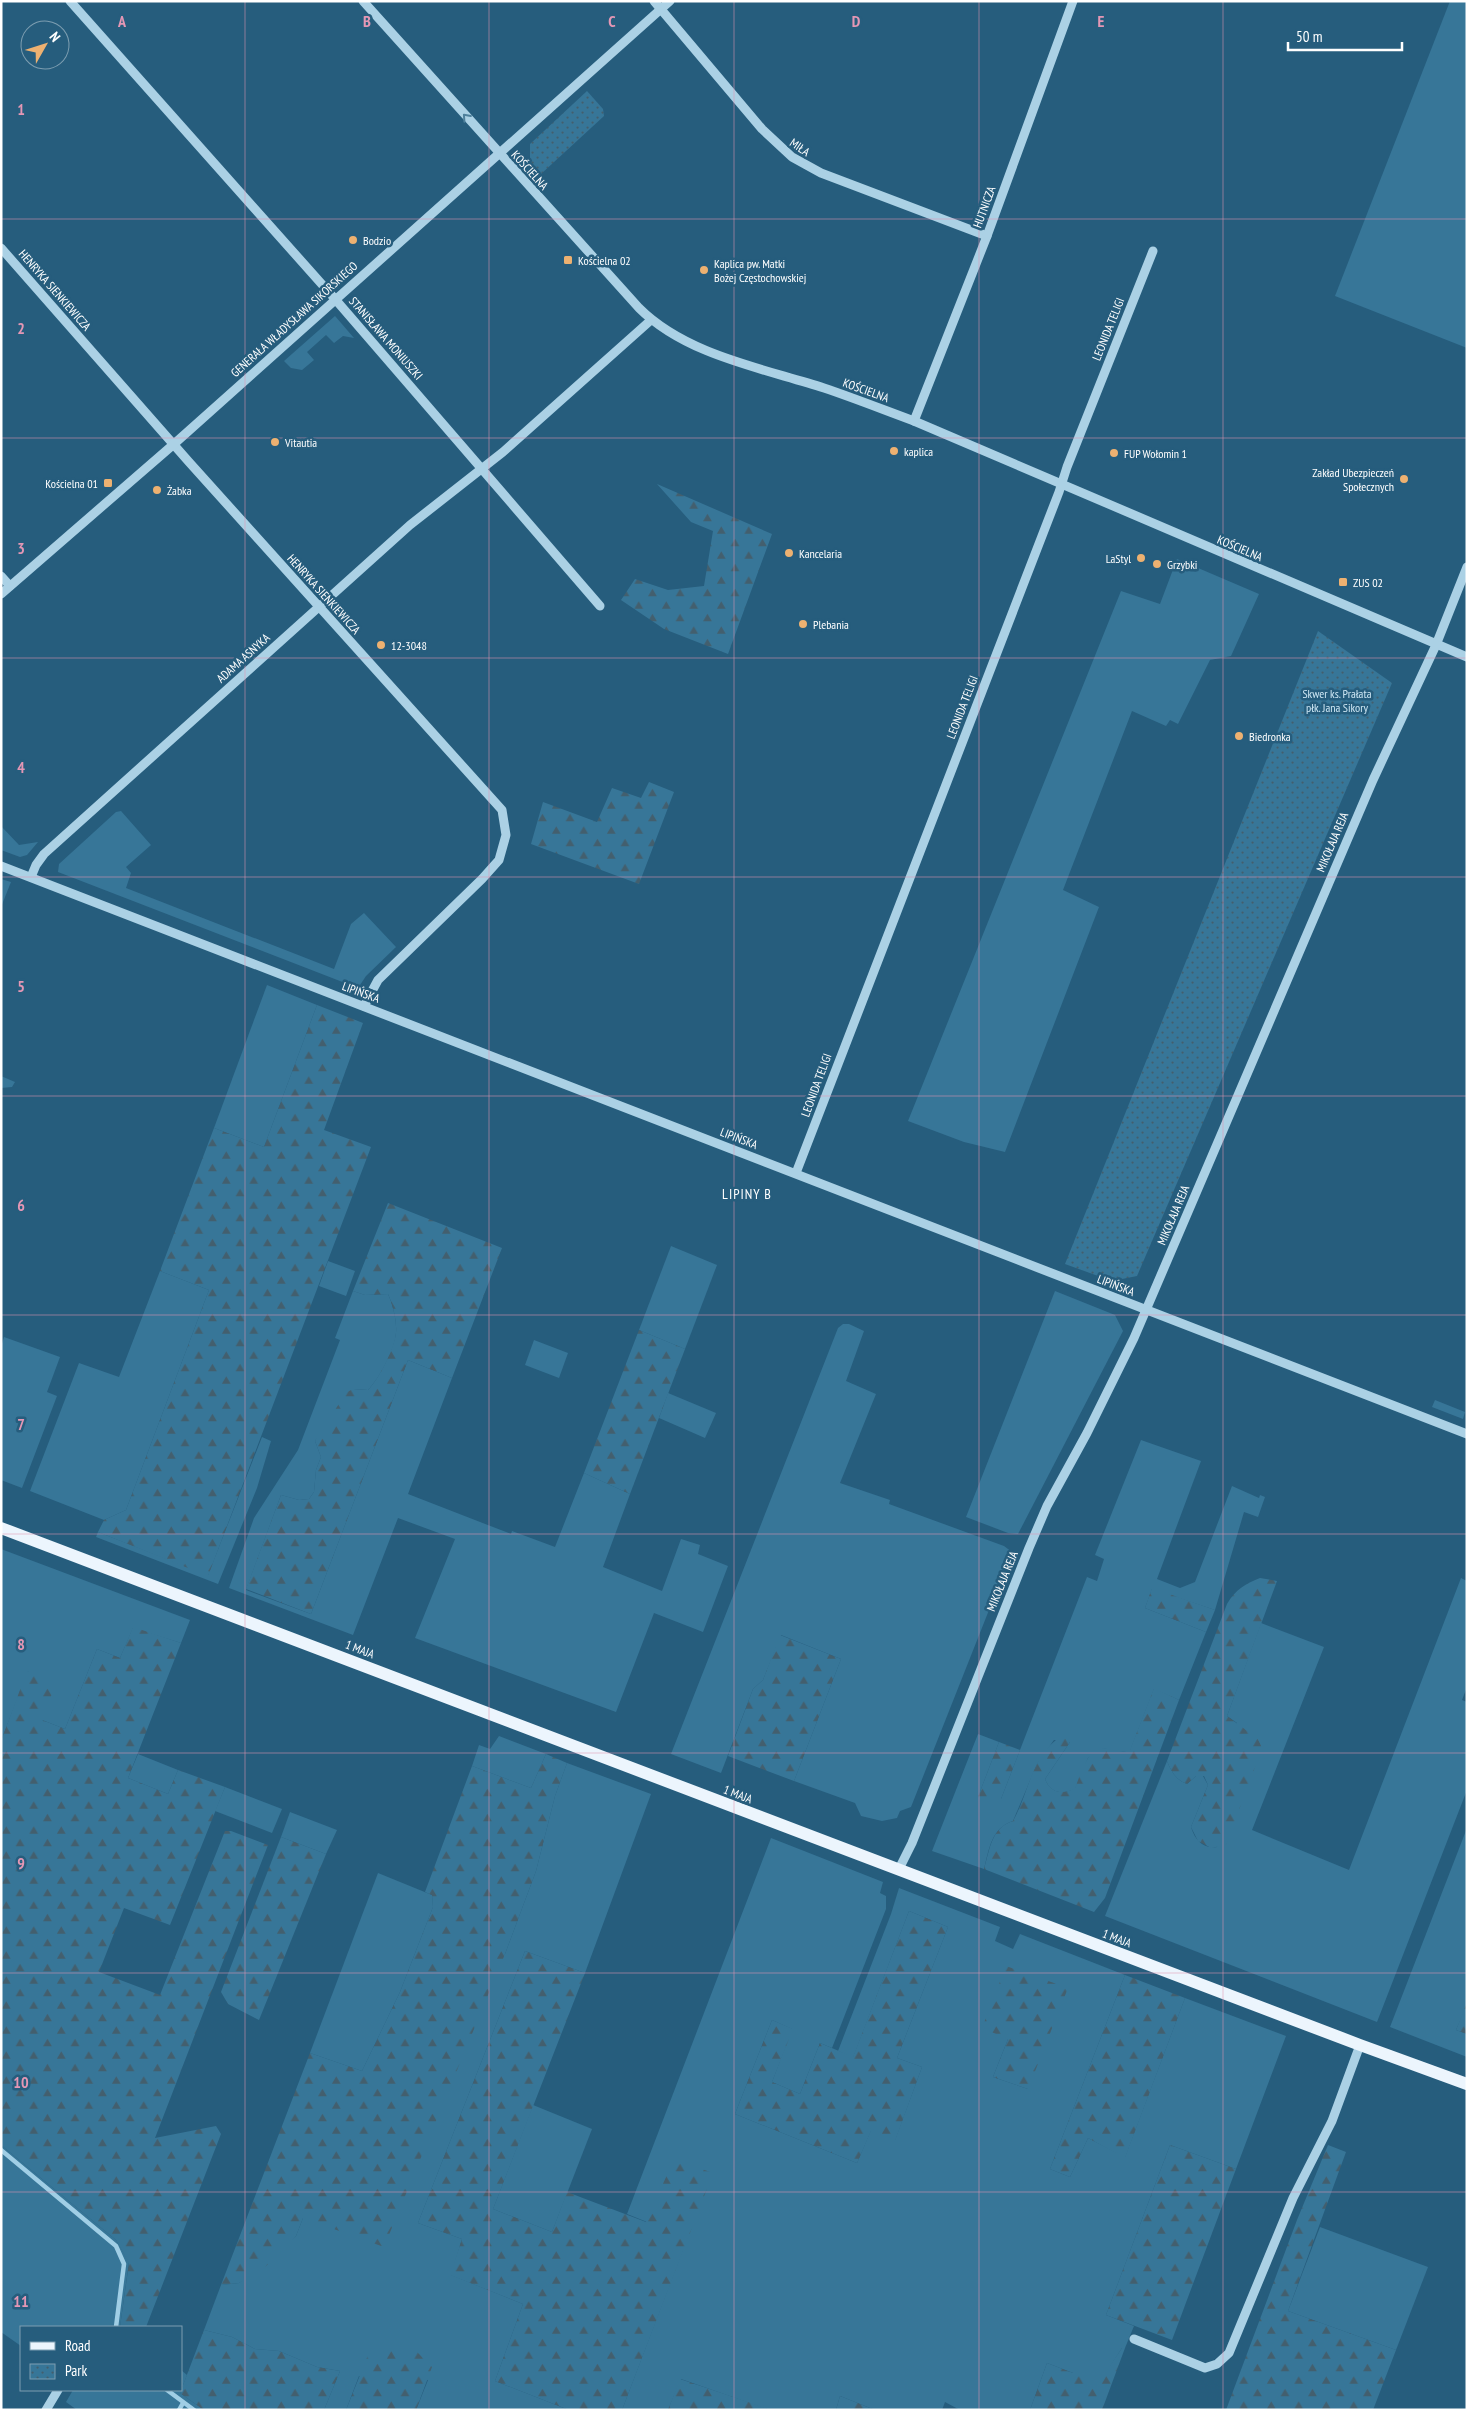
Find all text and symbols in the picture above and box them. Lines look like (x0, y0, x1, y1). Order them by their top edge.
text: A (117, 11, 127, 31)
text: B (363, 11, 371, 31)
text: C (608, 11, 616, 31)
text: D (852, 11, 861, 31)
text: E (1098, 11, 1105, 31)
north arrow (20, 20, 70, 70)
scale bar (1288, 20, 1402, 52)
text: 50 m (1296, 27, 1322, 46)
text: N (46, 28, 64, 45)
text: 1 (17, 99, 25, 119)
one-way arrow (463, 114, 472, 123)
street label: MIŁA (787, 135, 813, 159)
street label: KOŚCIELNA (508, 147, 552, 193)
street label: HUTNICZA (970, 184, 999, 230)
place label: Bodzio (363, 233, 391, 248)
marker: Bodzio (347, 234, 359, 246)
street label: HENRYKA SIENKIEWICZA (16, 246, 94, 334)
place label: Kościelna 02 (578, 253, 631, 268)
marker: Kościelna 02 (562, 254, 574, 266)
place label: Kaplica pw. Matki Bożej Częstochowskiej (714, 256, 806, 285)
street label: GENERAŁA WŁADYSŁAWA SIKORSKIEGO (228, 258, 361, 380)
marker: Kaplica pw. Matki Bożej Częstochowskiej (698, 264, 710, 276)
street label: STANISŁAWA MONIUSZKI (346, 294, 426, 382)
street label: LEONIDA TELIGI (1089, 295, 1127, 363)
text: 2 (17, 318, 25, 338)
street label: KOŚCIELNA (841, 375, 891, 405)
place label: Vitautia (284, 435, 317, 450)
marker: Vitautia (269, 436, 281, 448)
place label: kaplica (904, 444, 933, 459)
marker: kaplica (888, 445, 900, 457)
place label: FUP Wołomin 1 (1124, 446, 1187, 461)
marker: FUP Wołomin 1 (1108, 447, 1120, 459)
place label: Zakład Ubezpieczeń Społecznych (1312, 465, 1394, 494)
marker: Zakład Ubezpieczeń Społecznych (1398, 473, 1410, 485)
place label: Kościelna 01 (45, 476, 98, 491)
marker: Kościelna 01 (102, 477, 114, 489)
place label: Żabka (167, 483, 192, 498)
marker: Żabka (151, 484, 163, 496)
street label: KOŚCIELNA (1215, 532, 1265, 564)
text: 3 (17, 538, 25, 558)
place label: Kancelaria (799, 546, 842, 561)
marker: Kancelaria (783, 547, 795, 559)
street label: HENRYKA SIENKIEWICZA (284, 551, 364, 637)
place label: LaStyl (1106, 551, 1131, 566)
marker: LaStyl (1135, 552, 1147, 564)
place label: Grzybki (1167, 557, 1197, 572)
marker: Grzybki (1151, 558, 1163, 570)
place label: ZUS 02 (1353, 575, 1383, 590)
marker: ZUS 02 (1337, 576, 1349, 588)
place label: Plebania (813, 617, 849, 632)
marker: Plebania (797, 618, 809, 630)
street label: ADAMA ASNYKA (213, 630, 273, 686)
place label: 12-3048 (391, 638, 427, 653)
marker: 12-3048 (375, 639, 387, 651)
street label: LEONIDA TELIGI (943, 673, 981, 741)
park label: Skwer ks. Prałata płk. Jana Sikory (1302, 686, 1372, 715)
place label: Biedronka (1249, 729, 1291, 744)
marker: Biedronka (1233, 730, 1245, 742)
text: 4 (17, 757, 25, 777)
street label: MIKOŁAJA REJA (1313, 809, 1351, 874)
text: 5 (17, 976, 25, 996)
street label: LIPIŃSKA (340, 978, 382, 1006)
street label: LEONIDA TELIGI (798, 1051, 834, 1119)
street label: LIPIŃSKA (718, 1124, 760, 1152)
street label: MIKOŁAJA REJA (1154, 1182, 1192, 1247)
district label: LIPINY B (722, 1185, 772, 1203)
text: 6 (17, 1195, 25, 1215)
street label: LIPIŃSKA (1095, 1271, 1137, 1299)
text: 7 (17, 1414, 25, 1434)
street label: MIKOŁAJA REJA (983, 1548, 1021, 1613)
text: 8 (17, 1634, 25, 1654)
street label: 1 MAJA (343, 1637, 377, 1661)
street label: 1 MAJA (721, 1782, 755, 1806)
text: 9 (17, 1853, 25, 1873)
street label: 1 MAJA (1100, 1926, 1134, 1950)
text: 10 (13, 2072, 29, 2092)
text: 11 (13, 2291, 29, 2311)
legend (20, 2326, 182, 2391)
text: Road (65, 2336, 91, 2355)
text: Park (65, 2361, 87, 2380)

